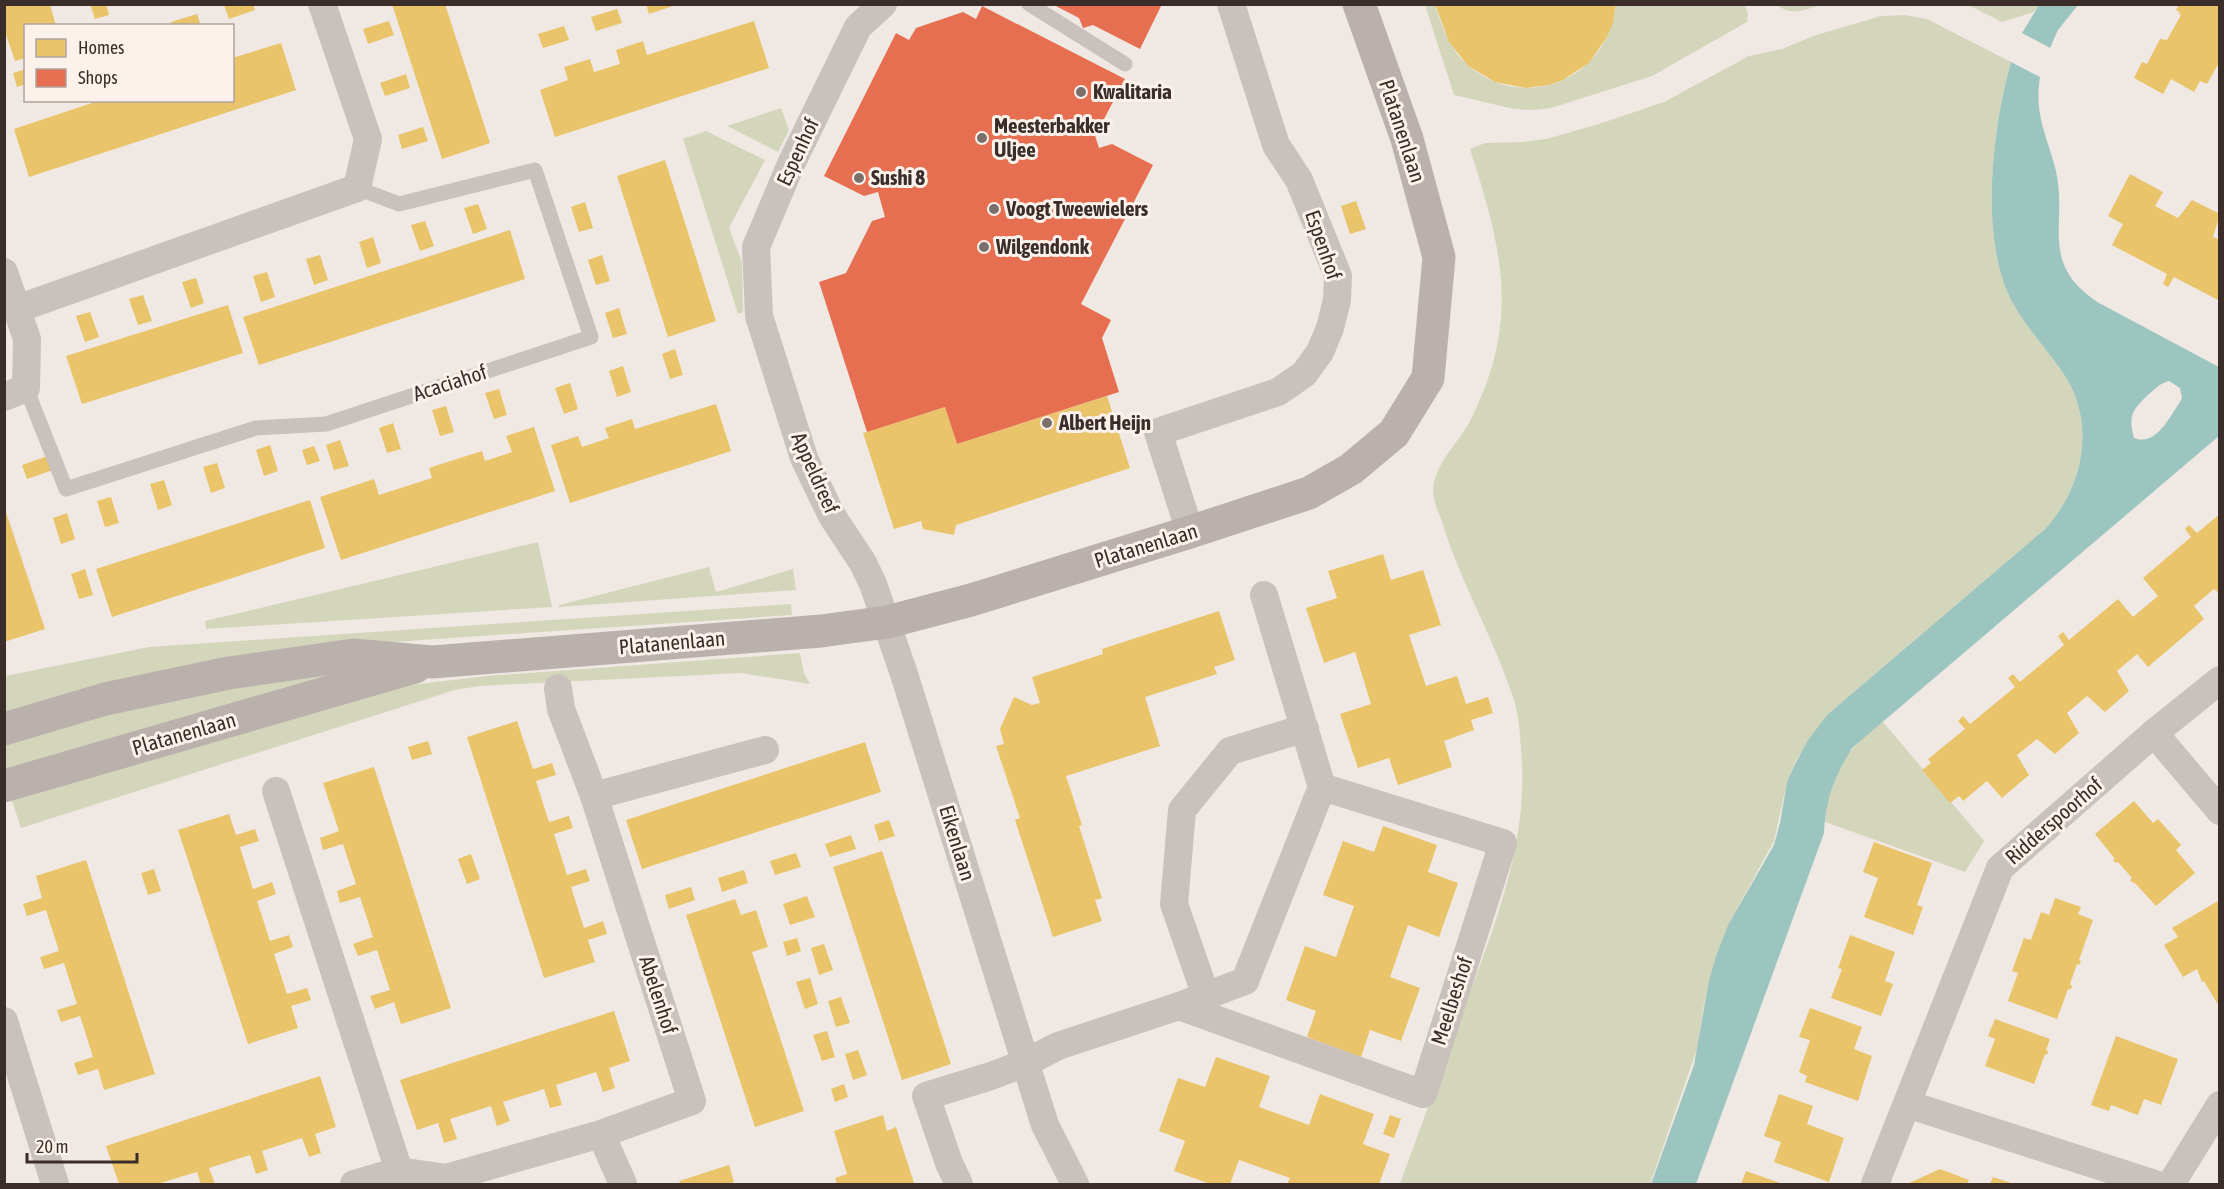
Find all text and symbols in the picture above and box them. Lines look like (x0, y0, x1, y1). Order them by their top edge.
legend (24, 24, 234, 102)
text: Homes (78, 37, 124, 58)
text: Shops (78, 67, 118, 88)
street label: Platanenlaan (1375, 76, 1431, 185)
place label: Kwalitaria (1093, 79, 1172, 103)
marker: Kwalitaria (1074, 85, 1088, 99)
place label: Meesterbakker Uljee (994, 113, 1110, 161)
street label: Espenhof (771, 114, 823, 189)
marker: Meesterbakker Uljee (975, 131, 989, 145)
place label: Sushi 8 (871, 165, 925, 189)
marker: Sushi 8 (852, 171, 866, 185)
place label: Voogt Tweewielers (1005, 196, 1149, 220)
marker: Voogt Tweewielers (987, 202, 1001, 216)
street label: Espenhof (1301, 207, 1347, 283)
place label: Wilgendonk (995, 234, 1090, 258)
marker: Wilgendonk (977, 240, 991, 254)
street label: Acaciahof (410, 359, 490, 405)
place label: Albert Heijn (1058, 410, 1151, 434)
marker: Albert Heijn (1040, 416, 1054, 430)
street label: Appeldreef (787, 428, 844, 517)
street label: Platanenlaan (1091, 518, 1200, 572)
street label: Platanenlaan (618, 625, 726, 659)
street label: Platanenlaan (129, 707, 238, 759)
street label: Ridderspoorhof (2000, 772, 2107, 869)
street label: Eikenlaan (935, 802, 981, 883)
street label: Abelenhof (635, 953, 683, 1037)
street label: Meelbeshof (1426, 953, 1477, 1048)
scale bar (27, 1126, 136, 1164)
text: 20 m (36, 1136, 68, 1157)

